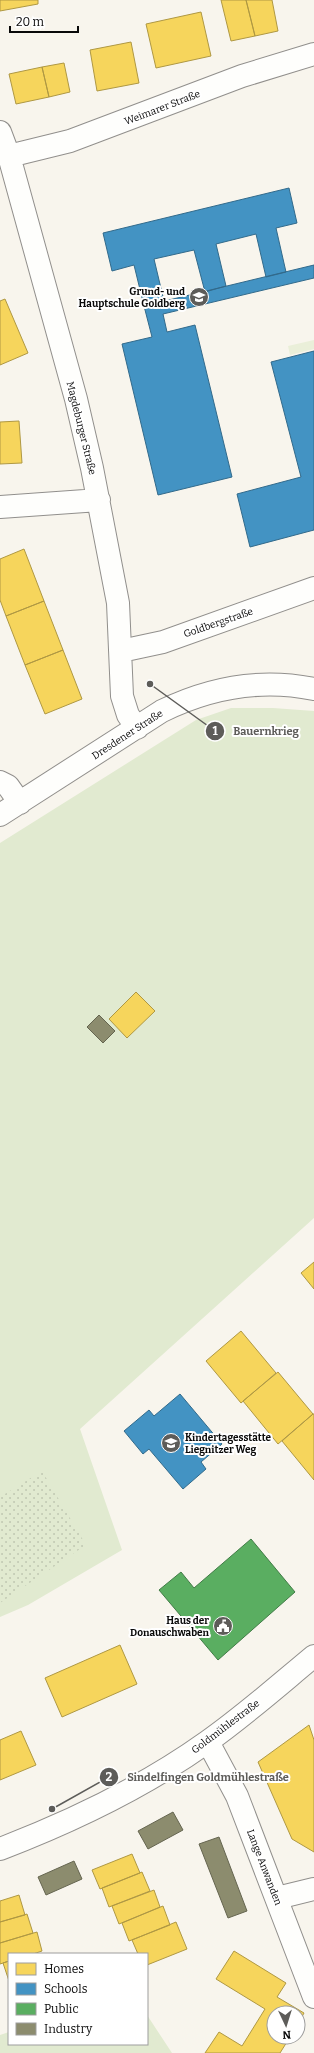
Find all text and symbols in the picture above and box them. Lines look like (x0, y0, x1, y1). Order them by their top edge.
scale bar (10, 8, 78, 34)
text: 20 m (16, 15, 45, 29)
street label: Weimarer Straße (123, 88, 202, 128)
place label: Grund- und Hauptschule Goldberg (79, 286, 185, 310)
school or university icon: Grund- und Hauptschule Goldberg (188, 286, 210, 308)
street label: Magdeburger Straße (64, 380, 98, 476)
street label: Goldbergstraße (182, 605, 255, 640)
street label: Dresdener Straße (90, 707, 165, 762)
callout: Bauernkrieg (205, 720, 307, 743)
text: 1 (212, 724, 218, 738)
text: Bauernkrieg (233, 725, 300, 738)
school or university icon: Kindertagesstätte Liegnitzer Weg (160, 1432, 182, 1454)
place label: Kindertagesstätte Liegnitzer Weg (185, 1432, 272, 1456)
place label: Haus der Donauschwaben (130, 1615, 210, 1639)
public building icon: Haus der Donauschwaben (212, 1615, 234, 1637)
street label: Goldmühlestraße (189, 1697, 262, 1756)
callout: Sindelfingen Goldmühlestraße (99, 1765, 297, 1788)
text: 2 (106, 1770, 113, 1784)
text: Sindelfingen Goldmühlestraße (127, 1771, 289, 1784)
street label: Lange Anwanden (244, 1828, 284, 1908)
legend (8, 1953, 148, 2045)
text: Homes (44, 1962, 84, 1976)
text: Schools (44, 1982, 88, 1996)
text: Public (44, 2002, 79, 2016)
north arrow (266, 2005, 306, 2045)
text: Industry (44, 2022, 93, 2036)
text: N (281, 2028, 291, 2041)

